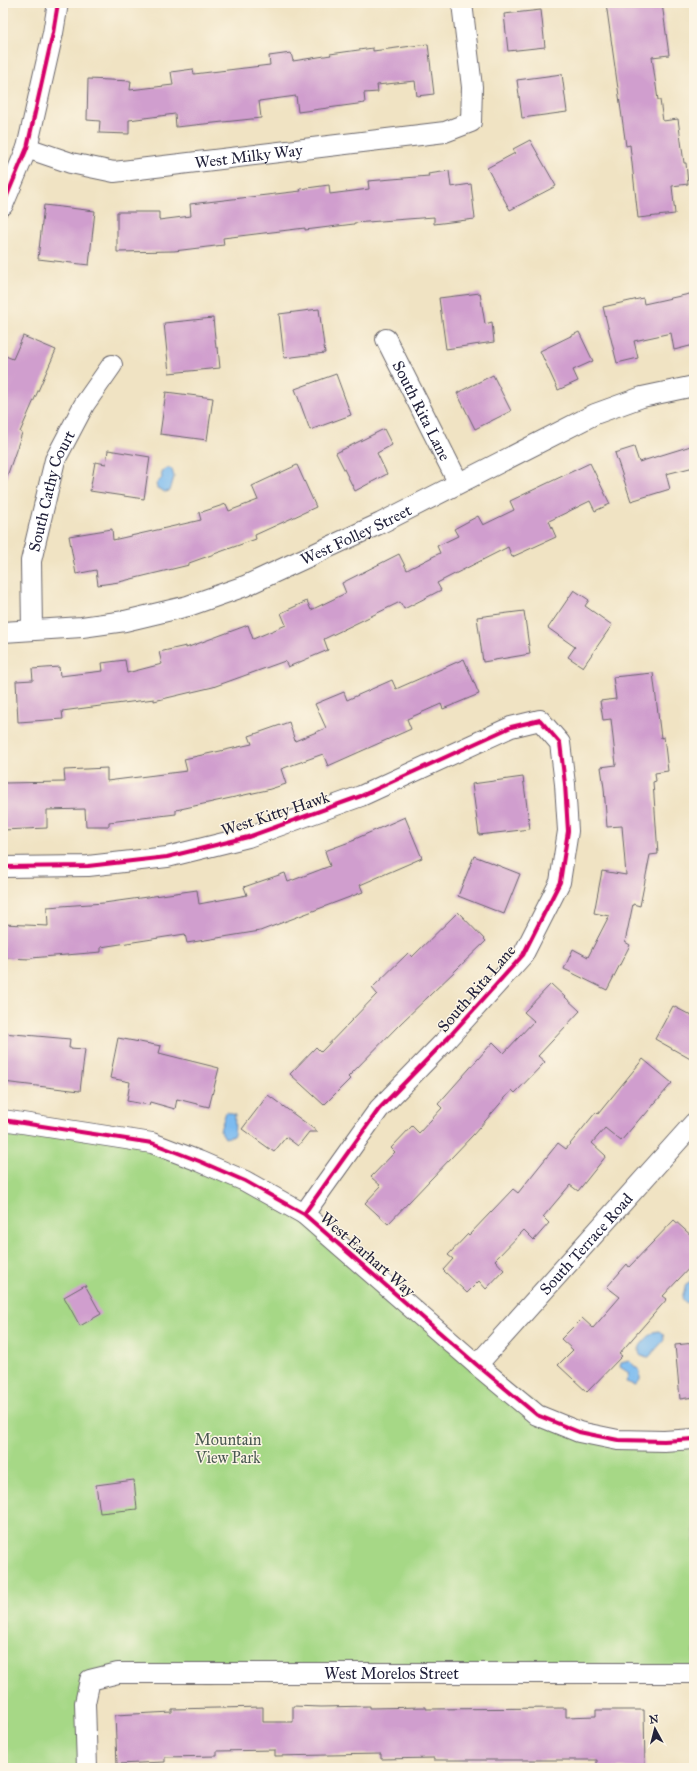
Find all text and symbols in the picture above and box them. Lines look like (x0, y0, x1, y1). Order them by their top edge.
street label: West Milky Way (194, 140, 304, 172)
street label: South Rita Lane (388, 358, 455, 464)
street label: South Cathy Court (25, 427, 79, 554)
street label: West Folley Street (298, 500, 415, 569)
street label: West Kitty Hawk (219, 787, 332, 840)
street label: South Rita Lane (433, 941, 520, 1036)
street label: South Terrace Road (536, 1189, 637, 1299)
street label: West Earhart Way (316, 1208, 419, 1301)
park label: Mountain View Park (194, 1430, 262, 1467)
street label: West Morelos Street (324, 1664, 459, 1683)
north arrow (635, 1709, 675, 1749)
text: N (648, 1712, 660, 1727)

